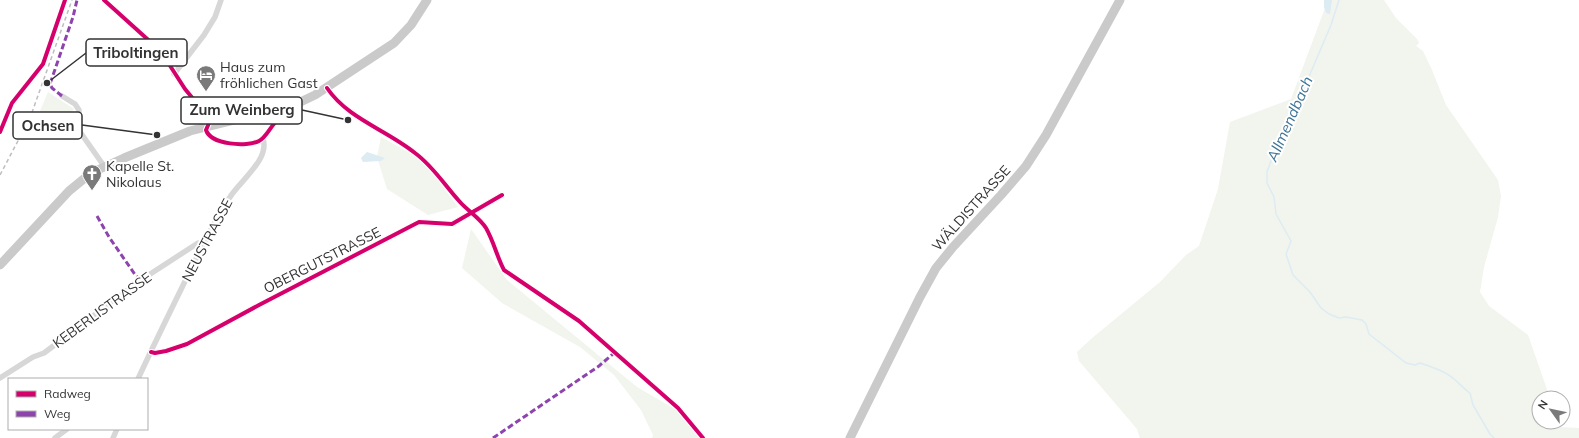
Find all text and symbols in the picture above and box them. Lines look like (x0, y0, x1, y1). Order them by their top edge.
callout: Triboltingen (86, 39, 187, 66)
text: Triboltingen (93, 43, 179, 62)
place label: Haus zum fröhlichen Gast (220, 58, 318, 92)
hotel icon: Haus zum fröhlichen Gast (195, 64, 217, 92)
water label: Allmendbach (1262, 73, 1317, 165)
callout: Zum Weinberg (181, 97, 302, 124)
text: Zum Weinberg (189, 100, 295, 119)
callout: Ochsen (13, 112, 82, 139)
text: Ochsen (21, 116, 75, 135)
place label: Kapelle St. Nikolaus (106, 157, 174, 191)
street label: WÄLDISTRASSE (928, 161, 1014, 255)
church icon: Kapelle St. Nikolaus (81, 163, 103, 191)
street label: NEUSTRASSE (178, 195, 236, 285)
street label: OBERGUTSTRASSE (260, 223, 384, 297)
street label: KEBERLISTRASSE (49, 268, 155, 352)
legend (8, 378, 148, 430)
text: Radweg (44, 386, 91, 401)
north arrow (1531, 390, 1571, 430)
text: N (1534, 397, 1551, 412)
text: Weg (44, 406, 70, 421)

